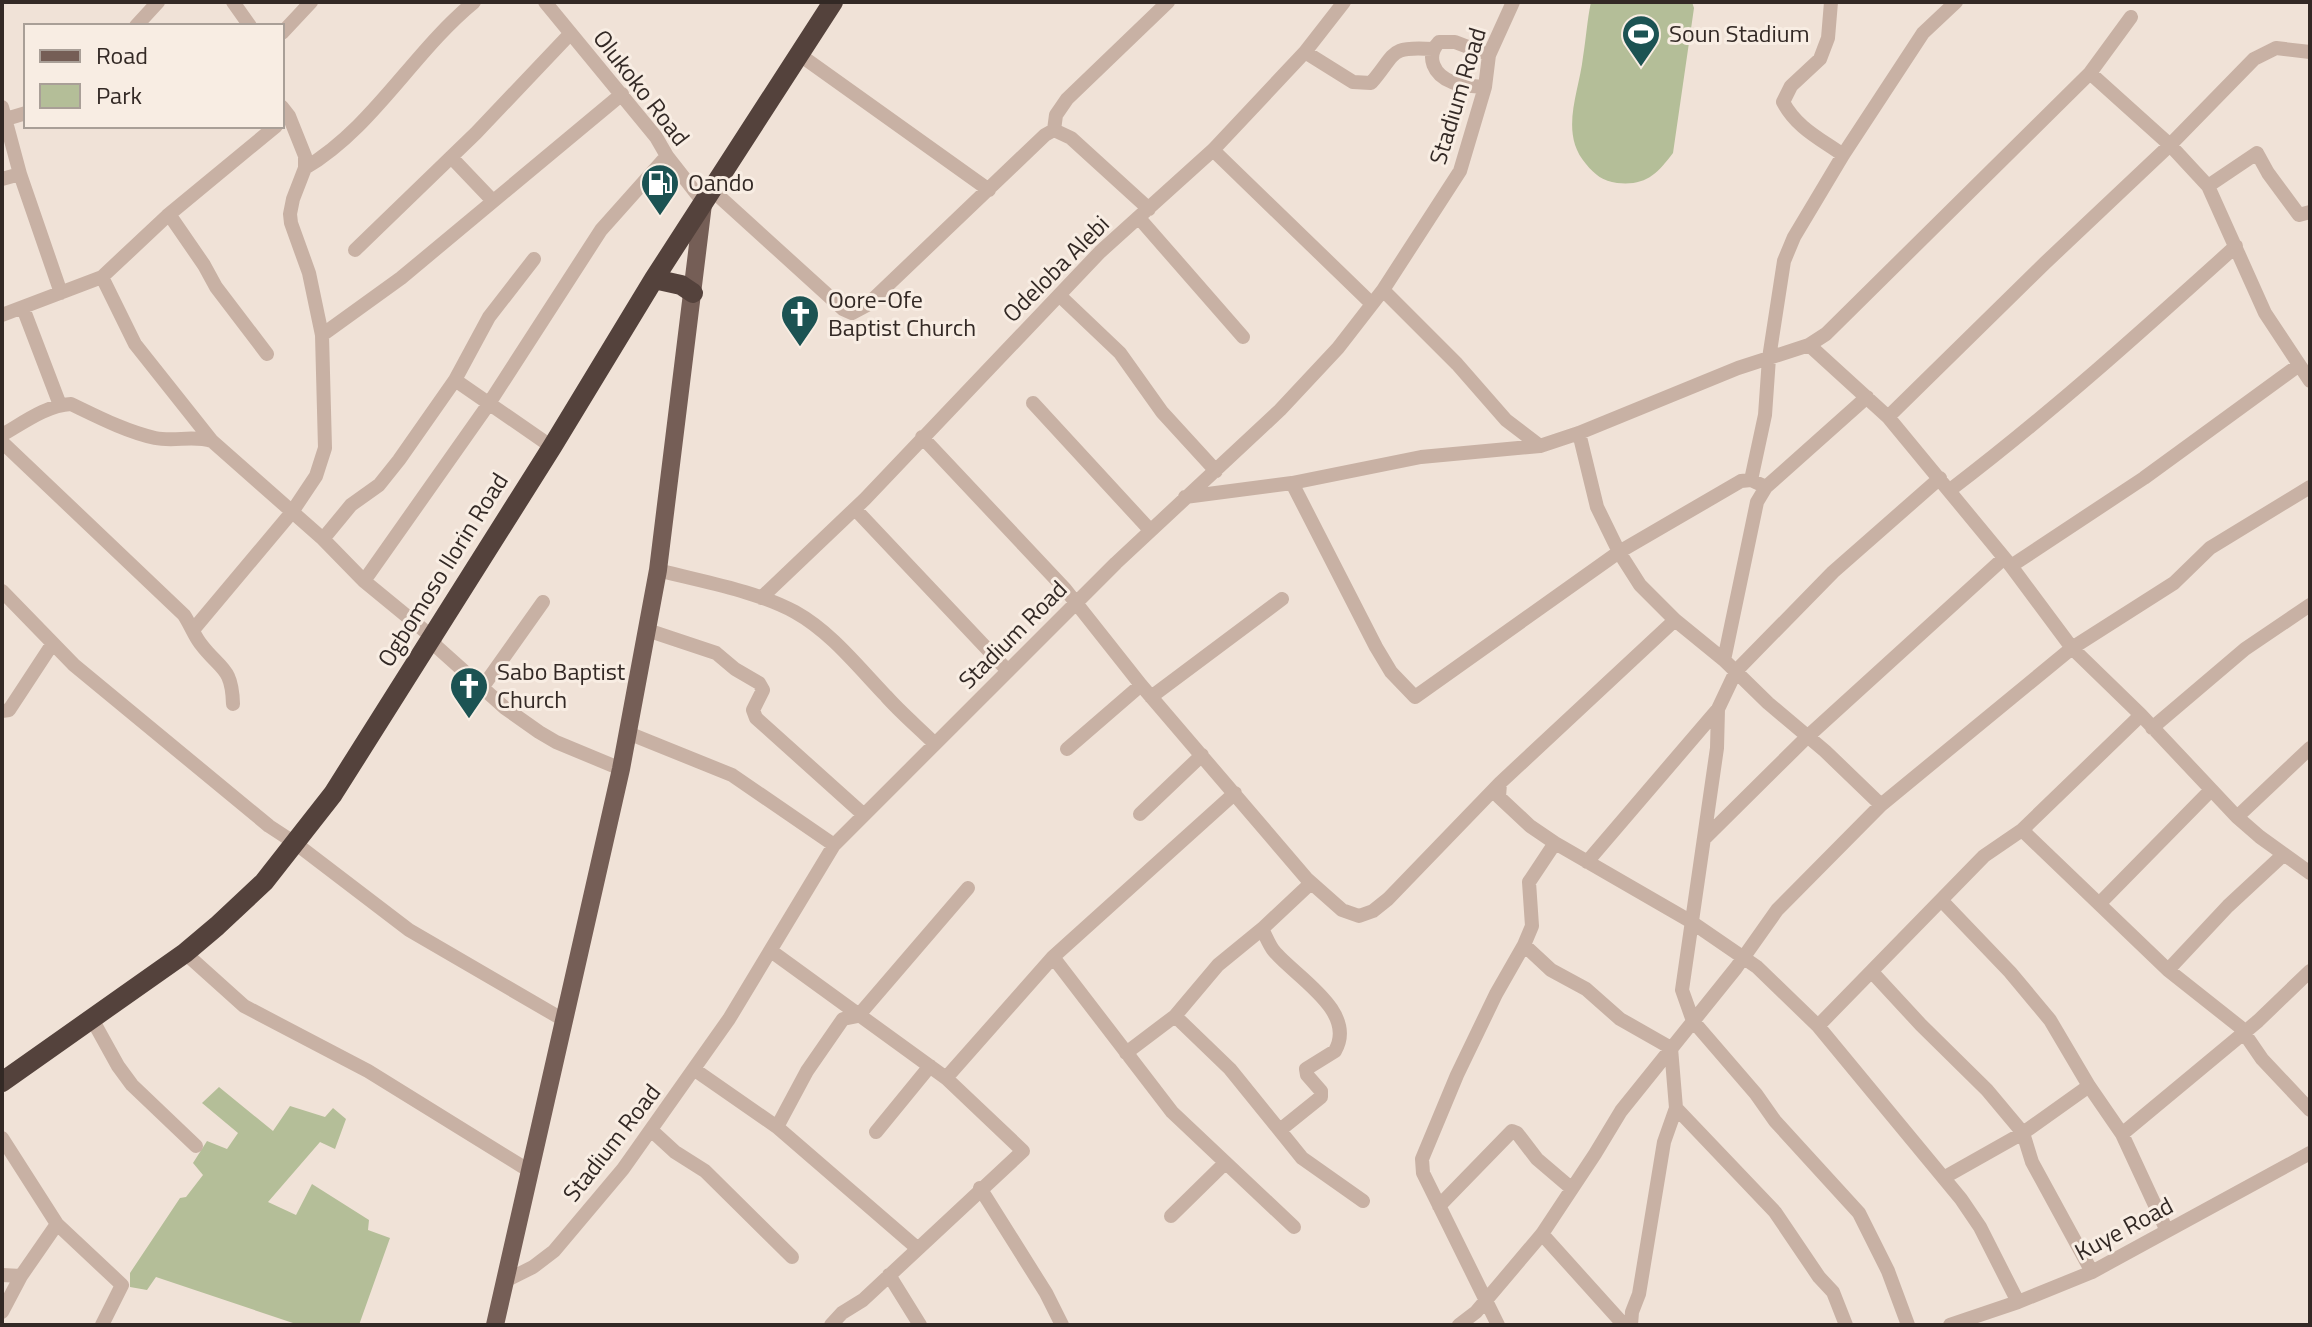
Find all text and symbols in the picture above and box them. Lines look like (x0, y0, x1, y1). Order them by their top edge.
sports icon: Soun Stadium (1620, 13, 1662, 68)
place label: Soun Stadium (1669, 15, 1810, 51)
street label: Olukoko Road (585, 21, 699, 153)
street label: Stadium Road (1419, 23, 1495, 169)
legend (24, 24, 284, 128)
text: Road (96, 37, 148, 73)
text: Park (96, 77, 142, 113)
fuel station icon: Oando (639, 162, 681, 217)
place label: Oando (688, 164, 754, 200)
street label: Odeloba Alebi (994, 207, 1117, 330)
place label: Oore-Ofe Baptist Church (828, 281, 976, 345)
church icon: Oore-Ofe Baptist Church (779, 293, 821, 348)
street label: Ogbomoso Ilorin Road (368, 465, 517, 674)
street label: Stadium Road (950, 572, 1075, 697)
place label: Sabo Baptist Church (497, 653, 626, 717)
church icon: Sabo Baptist Church (448, 665, 490, 720)
street label: Stadium Road (554, 1076, 669, 1209)
street label: Kuye Road (2068, 1187, 2179, 1269)

